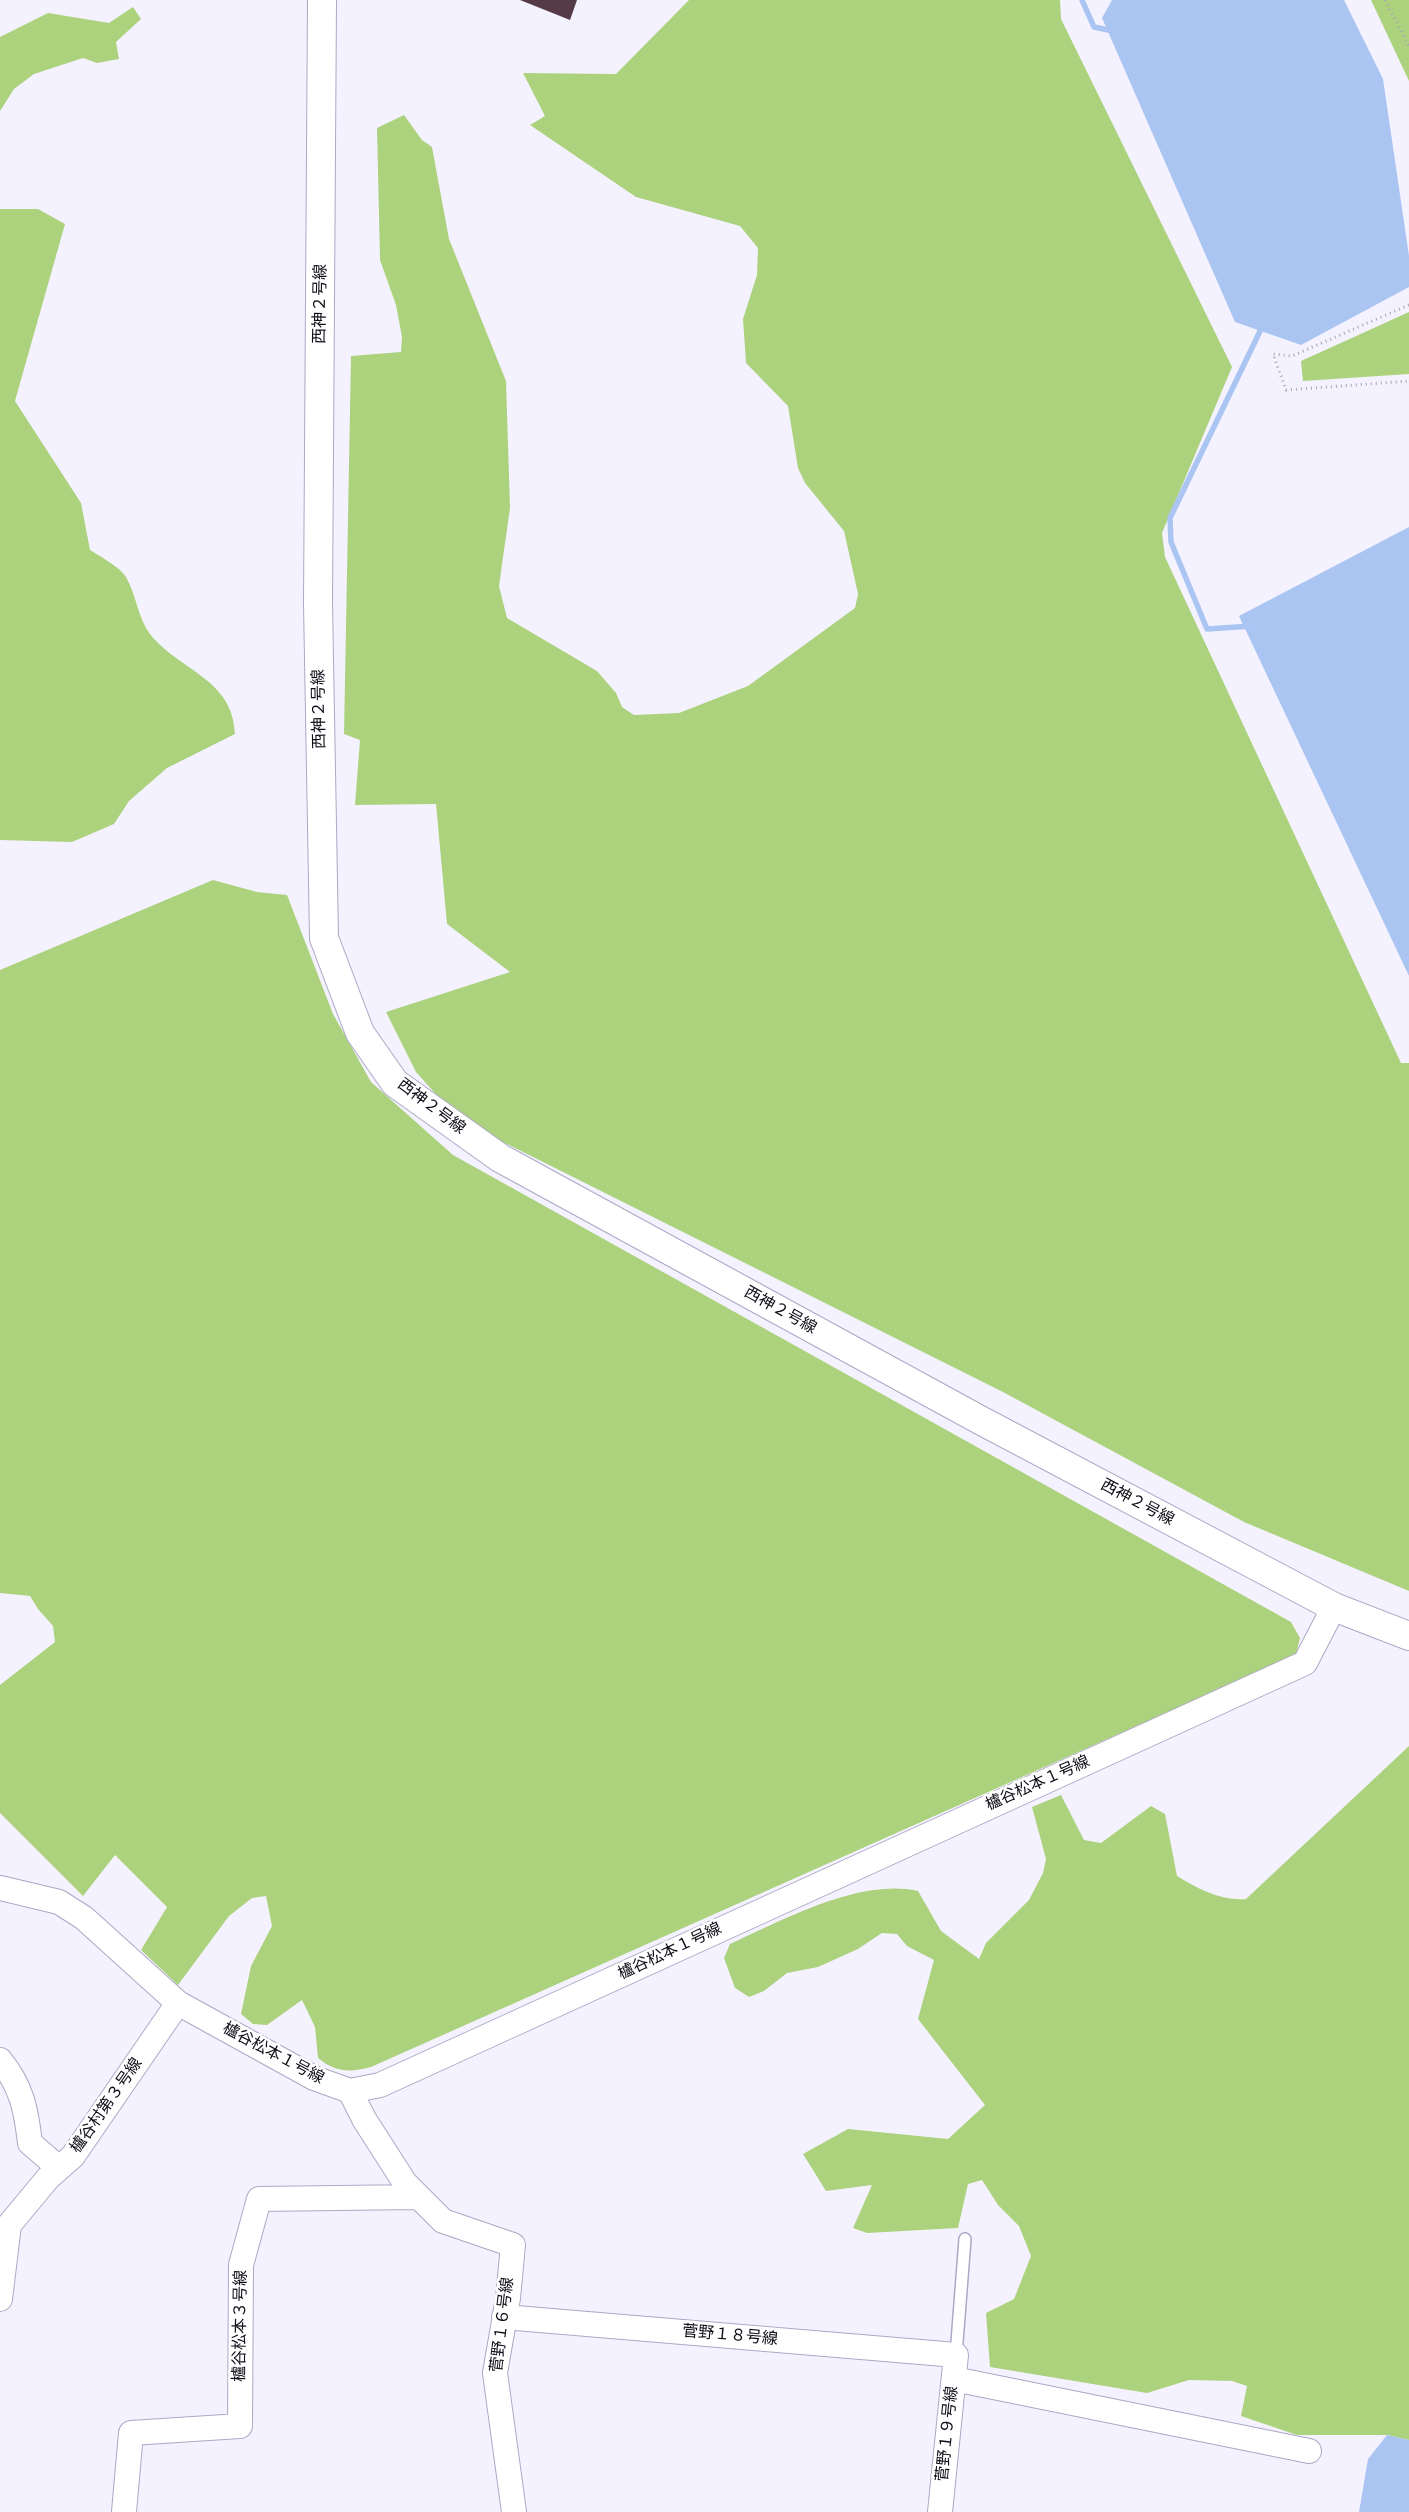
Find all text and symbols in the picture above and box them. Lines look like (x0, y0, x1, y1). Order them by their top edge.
street label: 西神２号線 (311, 264, 331, 344)
street label: 西神２号線 (310, 669, 330, 749)
street label: 西神２号線 (393, 1075, 469, 1139)
street label: 西神２号線 (740, 1283, 820, 1339)
street label: 西神２号線 (1097, 1476, 1177, 1530)
street label: 櫨谷松本１号線 (983, 1752, 1093, 1816)
street label: 櫨谷松本１号線 (615, 1920, 725, 1984)
street label: 櫨谷松本１号線 (219, 2019, 327, 2089)
street label: 櫨谷村第３号線 (67, 2055, 147, 2157)
street label: 櫨谷松本３号線 (230, 2270, 252, 2382)
street label: 菅野１６号線 (488, 2276, 518, 2374)
street label: 菅野１８号線 (681, 2322, 779, 2350)
street label: 菅野１９号線 (933, 2385, 963, 2483)

